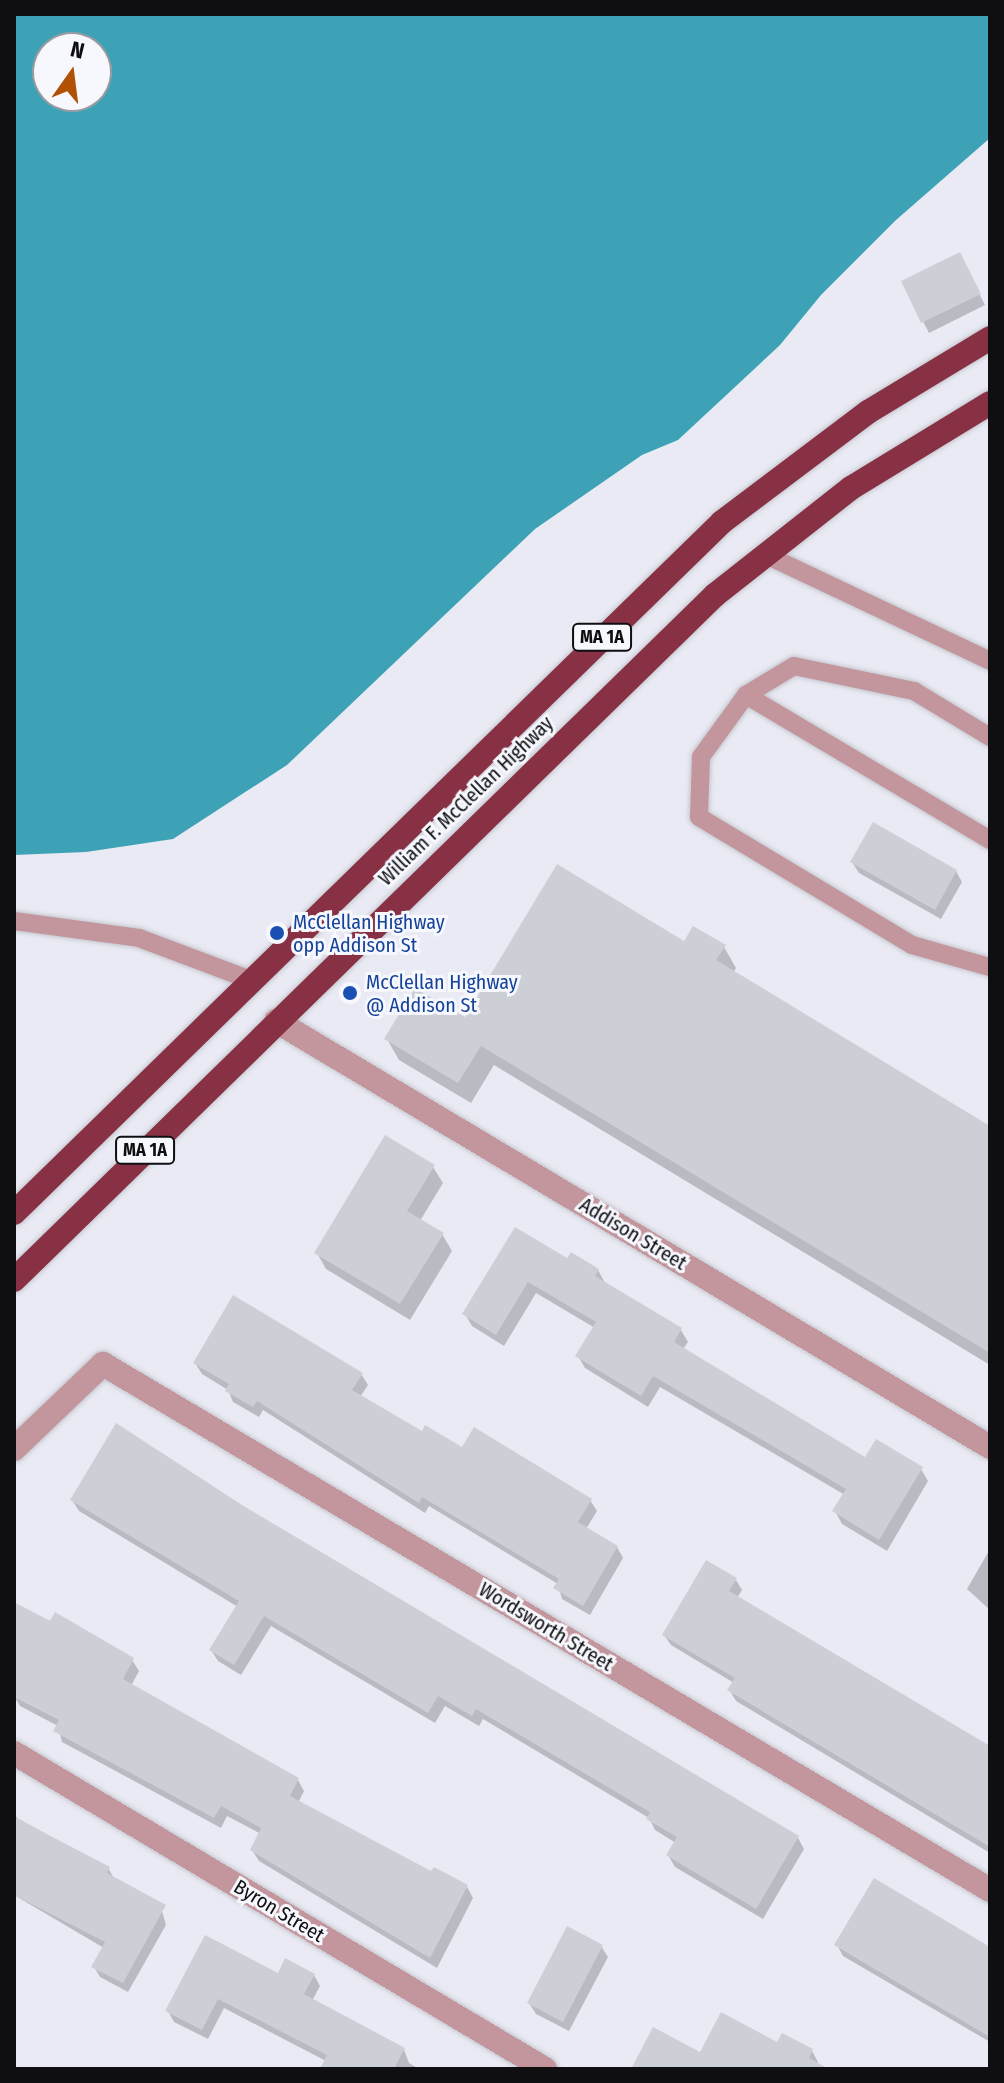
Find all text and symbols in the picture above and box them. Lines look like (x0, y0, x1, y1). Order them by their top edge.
north arrow (32, 32, 112, 112)
text: N (68, 35, 87, 65)
road number: MA 1A (572, 623, 632, 651)
street label: William F. McClellan Highway (374, 711, 558, 891)
place label: McClellan Highway opp Addison St (293, 910, 445, 957)
marker: McClellan Highway opp Addison St (268, 924, 286, 942)
place label: McClellan Highway @ Addison St (366, 970, 518, 1017)
marker: McClellan Highway @ Addison St (341, 984, 359, 1002)
road number: MA 1A (115, 1136, 175, 1164)
street label: Addison Street (575, 1193, 691, 1275)
street label: Wordsworth Street (475, 1577, 617, 1677)
street label: Byron Street (229, 1875, 329, 1947)

